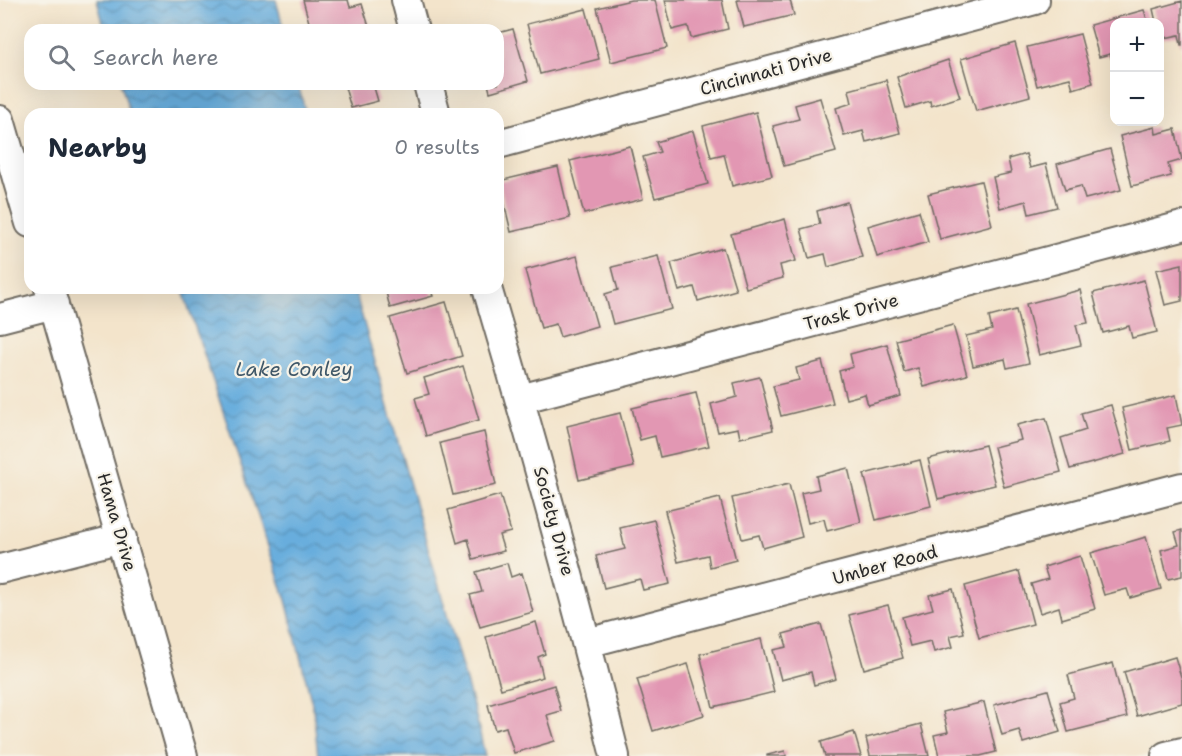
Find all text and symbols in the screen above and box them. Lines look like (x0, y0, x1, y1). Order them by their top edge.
map controls (1110, 18, 1164, 126)
button: + (1110, 18, 1164, 72)
search box (24, 24, 504, 90)
icon: search (45, 41, 78, 74)
text: Search here (93, 43, 219, 72)
street label: Cincinnati Drive (697, 43, 835, 101)
button: − (1110, 72, 1164, 126)
text: Nearby (48, 130, 147, 165)
text: 0 results (394, 134, 480, 160)
street label: Trask Drive (801, 288, 901, 336)
water label: Lake Conley (235, 356, 353, 382)
street label: Society Drive (528, 464, 580, 578)
street label: Hama Drive (92, 470, 142, 574)
street label: Umber Road (830, 539, 940, 591)

